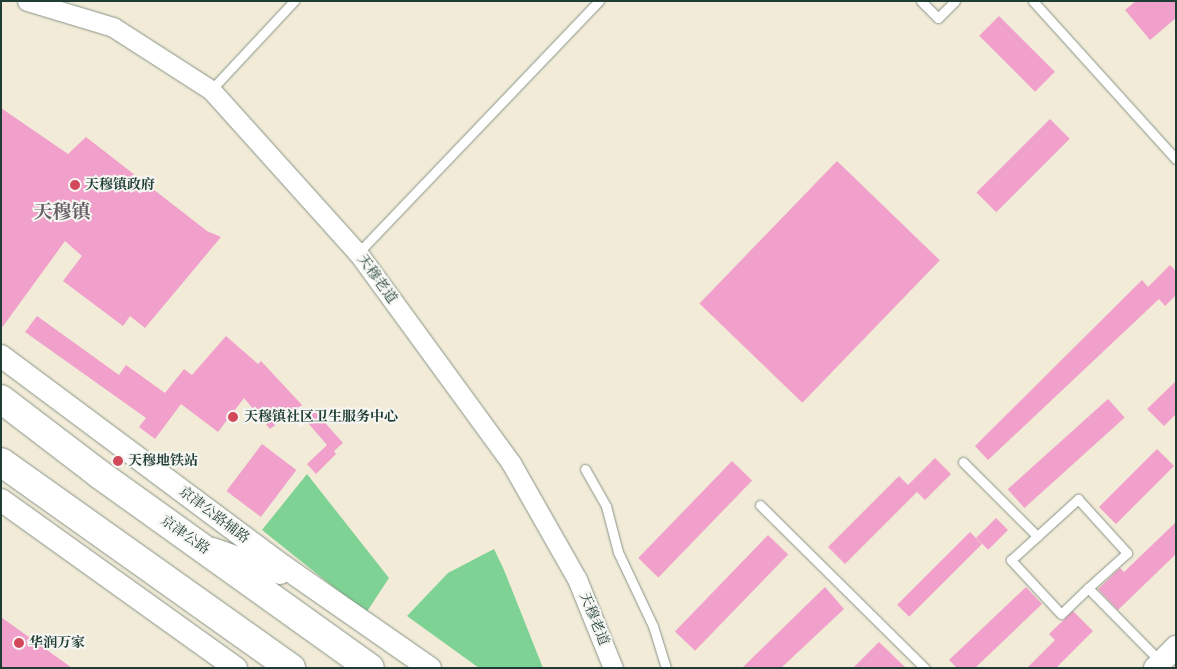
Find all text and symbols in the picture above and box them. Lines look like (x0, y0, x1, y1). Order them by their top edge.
place label: 天穆镇政府 (85, 177, 155, 193)
marker: 天穆镇政府 (69, 179, 81, 191)
district label: 天穆镇 (34, 203, 90, 225)
street label: 天穆老道 (354, 251, 400, 307)
place label: 天穆镇社区卫生服务中心 (244, 409, 398, 425)
marker: 天穆镇社区卫生服务中心 (226, 410, 240, 424)
place label: 天穆地铁站 (128, 453, 198, 469)
marker: 天穆地铁站 (112, 455, 124, 467)
street label: 京津公路辅路 (175, 483, 253, 547)
street label: 京津公路 (157, 512, 213, 558)
street label: 天穆老道 (576, 590, 612, 648)
place label: 华润万家 (29, 635, 85, 651)
marker: 华润万家 (13, 637, 25, 649)

